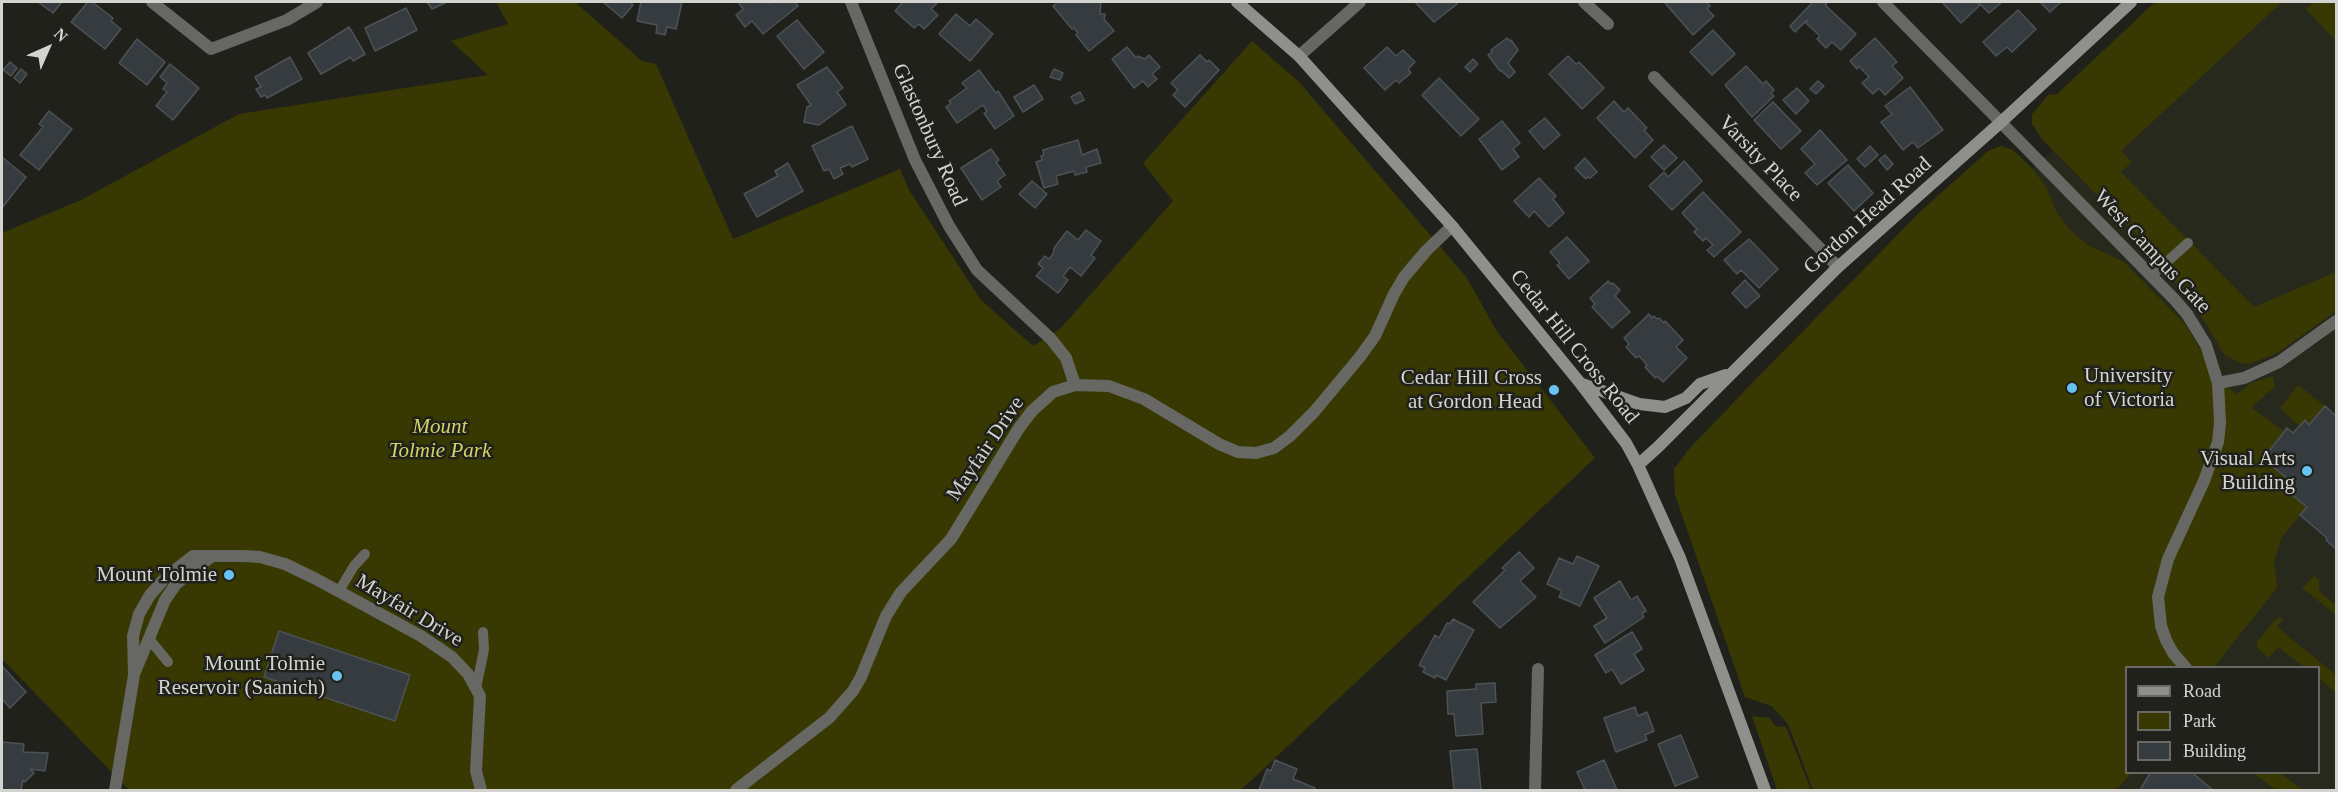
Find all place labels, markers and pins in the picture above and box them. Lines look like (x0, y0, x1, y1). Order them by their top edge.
place label: University of Victoria (2084, 363, 2174, 413)
place label: Cedar Hill Cross at Gordon Head (1401, 365, 1542, 415)
marker: University of Victoria (2065, 381, 2079, 395)
marker: Cedar Hill Cross at Gordon Head (1547, 383, 1561, 397)
place label: Visual Arts Building (2200, 446, 2295, 496)
marker: Visual Arts Building (2300, 464, 2314, 478)
place label: Mount Tolmie (97, 562, 217, 588)
marker: Mount Tolmie (222, 568, 236, 582)
place label: Mount Tolmie Reservoir (Saanich) (158, 651, 325, 701)
marker: Mount Tolmie Reservoir (Saanich) (330, 669, 344, 683)

